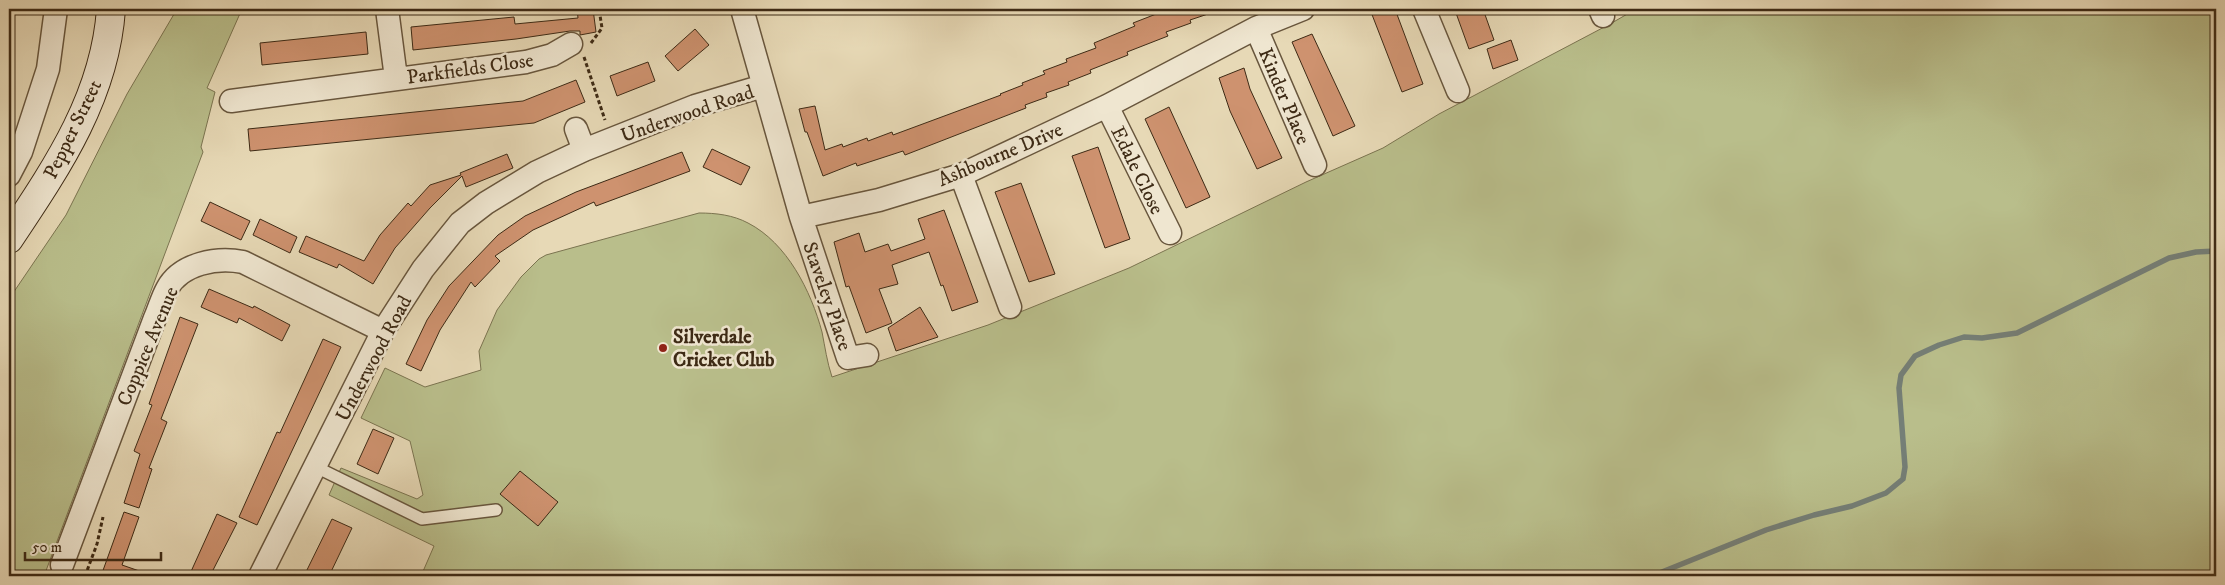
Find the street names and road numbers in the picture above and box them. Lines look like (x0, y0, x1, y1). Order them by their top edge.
street label: Kinder Place (1252, 45, 1315, 149)
street label: Parkfields Close (405, 48, 535, 91)
street label: Pepper Street (39, 76, 108, 183)
street label: Underwood Road (618, 80, 757, 149)
street label: Ashbourne Drive (934, 118, 1067, 193)
street label: Edale Close (1105, 122, 1169, 219)
street label: Staveley Place (796, 239, 857, 354)
street label: Coppice Avenue (112, 283, 185, 410)
street label: Underwood Road (331, 291, 418, 426)

